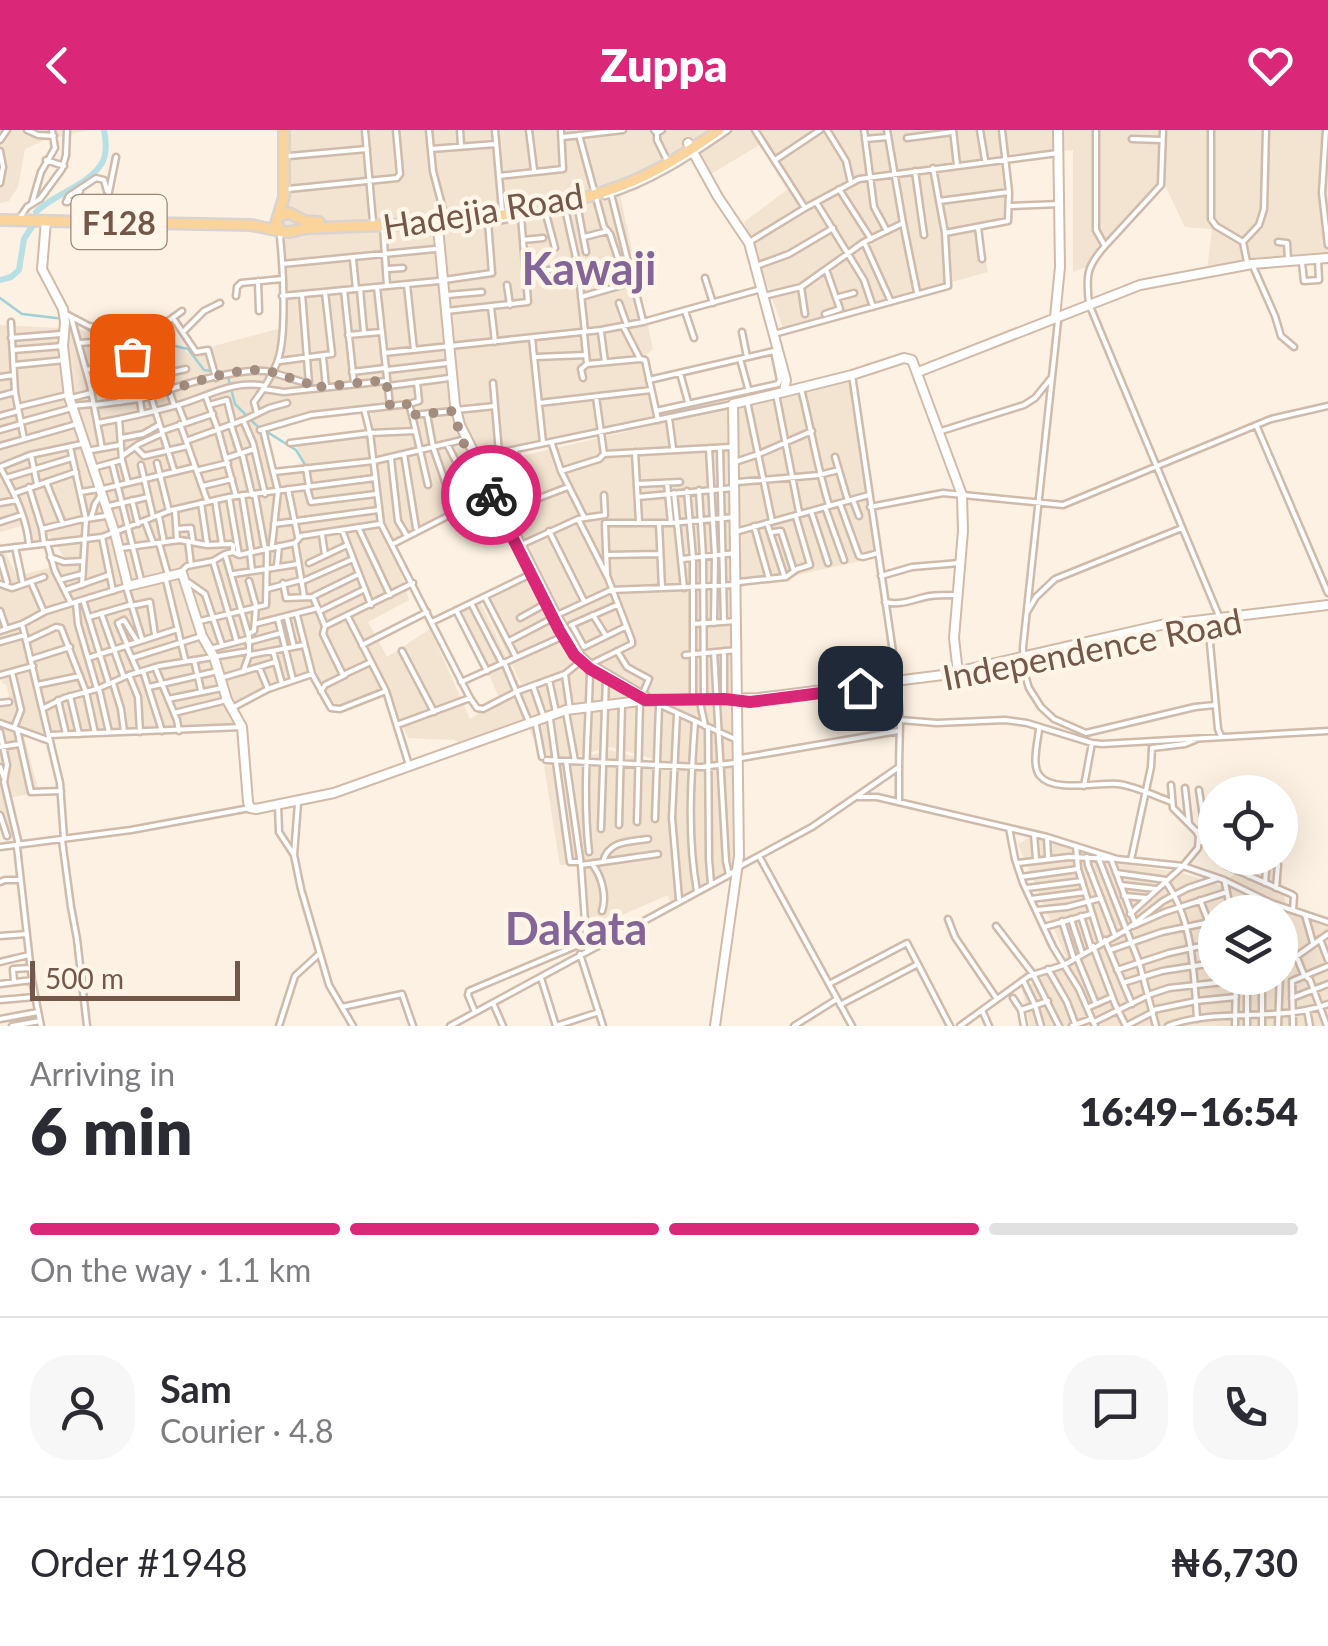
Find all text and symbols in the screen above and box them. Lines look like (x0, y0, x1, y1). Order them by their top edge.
icon: back (30, 38, 85, 93)
text: Zuppa (600, 38, 728, 92)
icon: heart (1243, 38, 1298, 93)
street label: Hadejia Road (380, 173, 586, 247)
road number: F128 (72, 195, 166, 249)
district label: Kawaji (522, 241, 656, 295)
pin (90, 314, 175, 399)
icon: bag (105, 329, 160, 384)
courier (441, 445, 541, 545)
icon: bike (464, 468, 519, 523)
street label: Independence Road (939, 598, 1245, 698)
pin (818, 646, 903, 731)
icon: home (833, 661, 888, 716)
map controls (1198, 775, 1298, 995)
button: locate (1198, 775, 1298, 875)
button: layers (1198, 895, 1298, 995)
district label: Dakata (505, 901, 647, 955)
scale bar (30, 956, 240, 1000)
text: 500 m (45, 961, 124, 995)
text: Arriving in (30, 1054, 175, 1093)
text: 16:49–16:54 (1079, 1088, 1298, 1134)
text: 6 min (30, 1091, 192, 1169)
text: On the way · 1.1 km (30, 1250, 311, 1289)
button: person (30, 1355, 135, 1460)
button: chat (1063, 1355, 1168, 1460)
button: phone (1193, 1355, 1298, 1460)
text: Sam (160, 1365, 232, 1411)
text: Courier · 4.8 (160, 1411, 334, 1450)
text: Order #1948 (30, 1539, 247, 1585)
text: ₦6,730 (1171, 1539, 1298, 1585)

